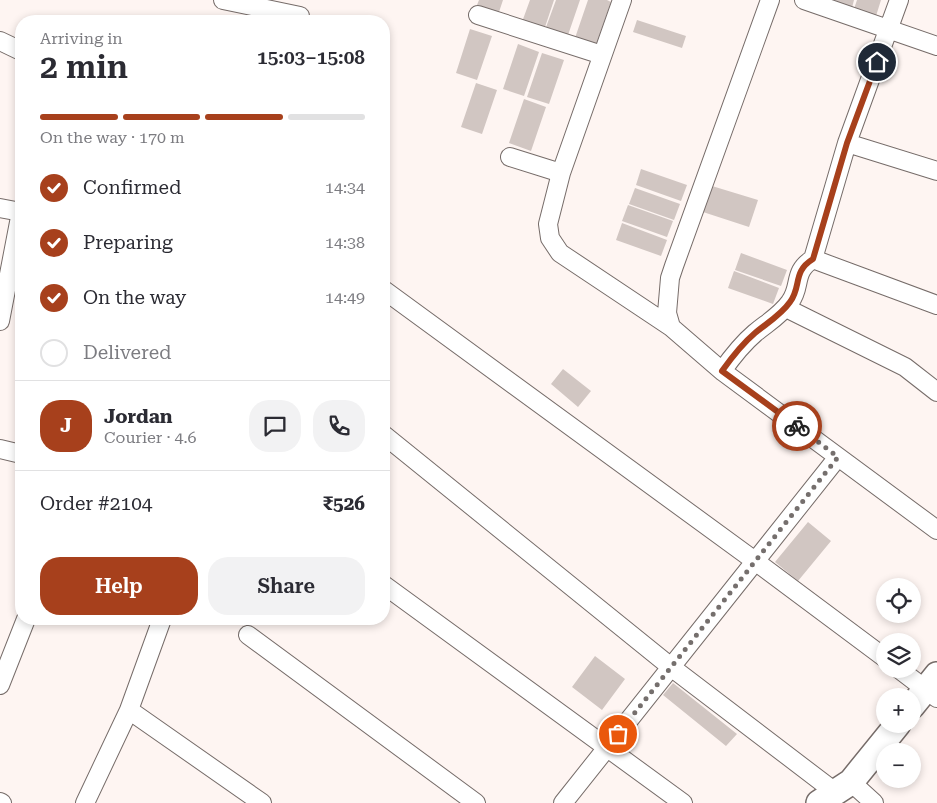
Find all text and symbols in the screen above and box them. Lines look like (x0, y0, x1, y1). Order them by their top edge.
text: Arriving in (40, 29, 123, 48)
pin (856, 41, 898, 83)
text: 15:03–15:08 (257, 46, 365, 69)
text: 2 min (40, 48, 128, 86)
icon: home (863, 48, 891, 76)
text: On the way · 170 m (40, 128, 185, 147)
icon: check (40, 174, 68, 202)
text: Confirmed (83, 176, 181, 199)
text: 14:34 (325, 178, 365, 197)
icon: check (40, 229, 68, 257)
text: Preparing (83, 231, 173, 254)
text: 14:38 (325, 233, 365, 252)
icon: check (40, 284, 68, 312)
text: On the way (83, 286, 186, 309)
text: 14:49 (325, 288, 365, 307)
text: Delivered (83, 341, 171, 364)
button: chat (249, 400, 301, 452)
button: phone (313, 400, 365, 452)
courier (772, 401, 822, 451)
text: Jordan (104, 405, 173, 428)
icon: bike (783, 412, 811, 440)
text: J (60, 414, 72, 437)
text: Courier · 4.6 (104, 428, 197, 447)
text: Order #2104 (40, 492, 152, 515)
text: ₹526 (322, 492, 365, 515)
button: Help (40, 557, 198, 615)
button: Share (208, 557, 365, 615)
map controls (876, 578, 921, 788)
button: locate (876, 578, 921, 623)
button: layers (876, 633, 921, 678)
button: + (876, 688, 921, 733)
pin (597, 713, 639, 755)
icon: bag (604, 720, 632, 748)
button: − (876, 743, 921, 788)

